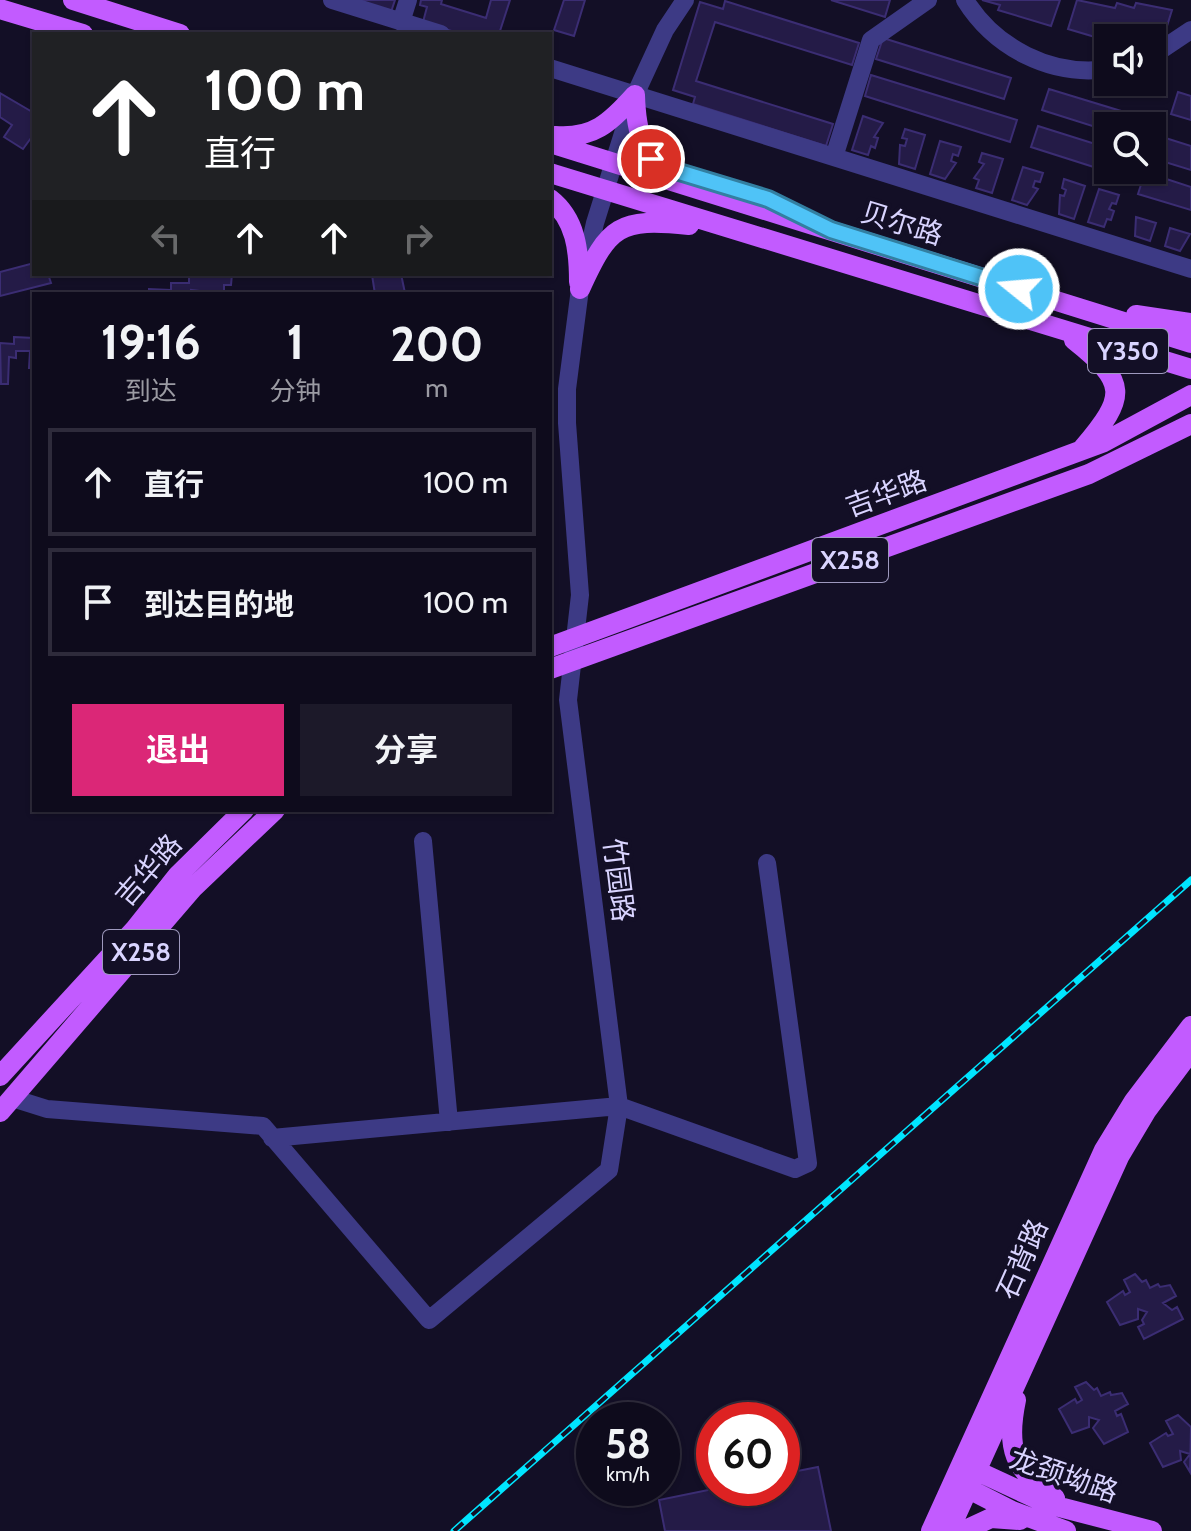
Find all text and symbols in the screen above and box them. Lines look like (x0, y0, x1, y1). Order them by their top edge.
map controls (1094, 24, 1166, 184)
button: sound (1094, 24, 1166, 96)
text: 100 m (204, 56, 365, 124)
icon: ahead (72, 64, 176, 168)
button: search (1094, 112, 1166, 184)
pin (617, 125, 685, 193)
text: 直行 (204, 131, 276, 175)
icon: arrive (629, 137, 673, 181)
street label: 贝尔路 (857, 194, 947, 252)
icon: left (144, 216, 188, 260)
icon: ahead (228, 216, 272, 260)
icon: ahead (312, 216, 356, 260)
icon: right (396, 216, 440, 260)
position arrow (977, 247, 1061, 331)
text: 19:16 (101, 313, 201, 371)
text: 1 (287, 313, 304, 371)
text: 200 (390, 315, 483, 373)
road number: Y350 (1088, 329, 1168, 373)
text: m (425, 372, 448, 404)
text: 到达 (125, 375, 177, 407)
text: 分钟 (269, 375, 321, 407)
icon: ahead (76, 460, 120, 504)
street label: 吉华路 (841, 463, 931, 523)
text: 100 m (423, 464, 508, 501)
text: 直行 (144, 466, 204, 503)
road number: X258 (812, 538, 888, 582)
icon: arrive (76, 580, 120, 624)
text: 100 m (423, 584, 508, 621)
text: 到达目的地 (144, 586, 294, 623)
button: 退出 (72, 704, 284, 796)
button: 分享 (300, 704, 512, 796)
street label: 吉华路 (108, 827, 188, 913)
street label: 竹园路 (597, 836, 641, 924)
road number: X258 (103, 930, 179, 974)
street label: 石背路 (989, 1214, 1055, 1304)
speed limit sign: 60 (696, 1402, 800, 1506)
text: 58 (605, 1419, 651, 1468)
street label: 龙颈坳路 (1006, 1441, 1122, 1509)
text: km/h (606, 1462, 650, 1486)

